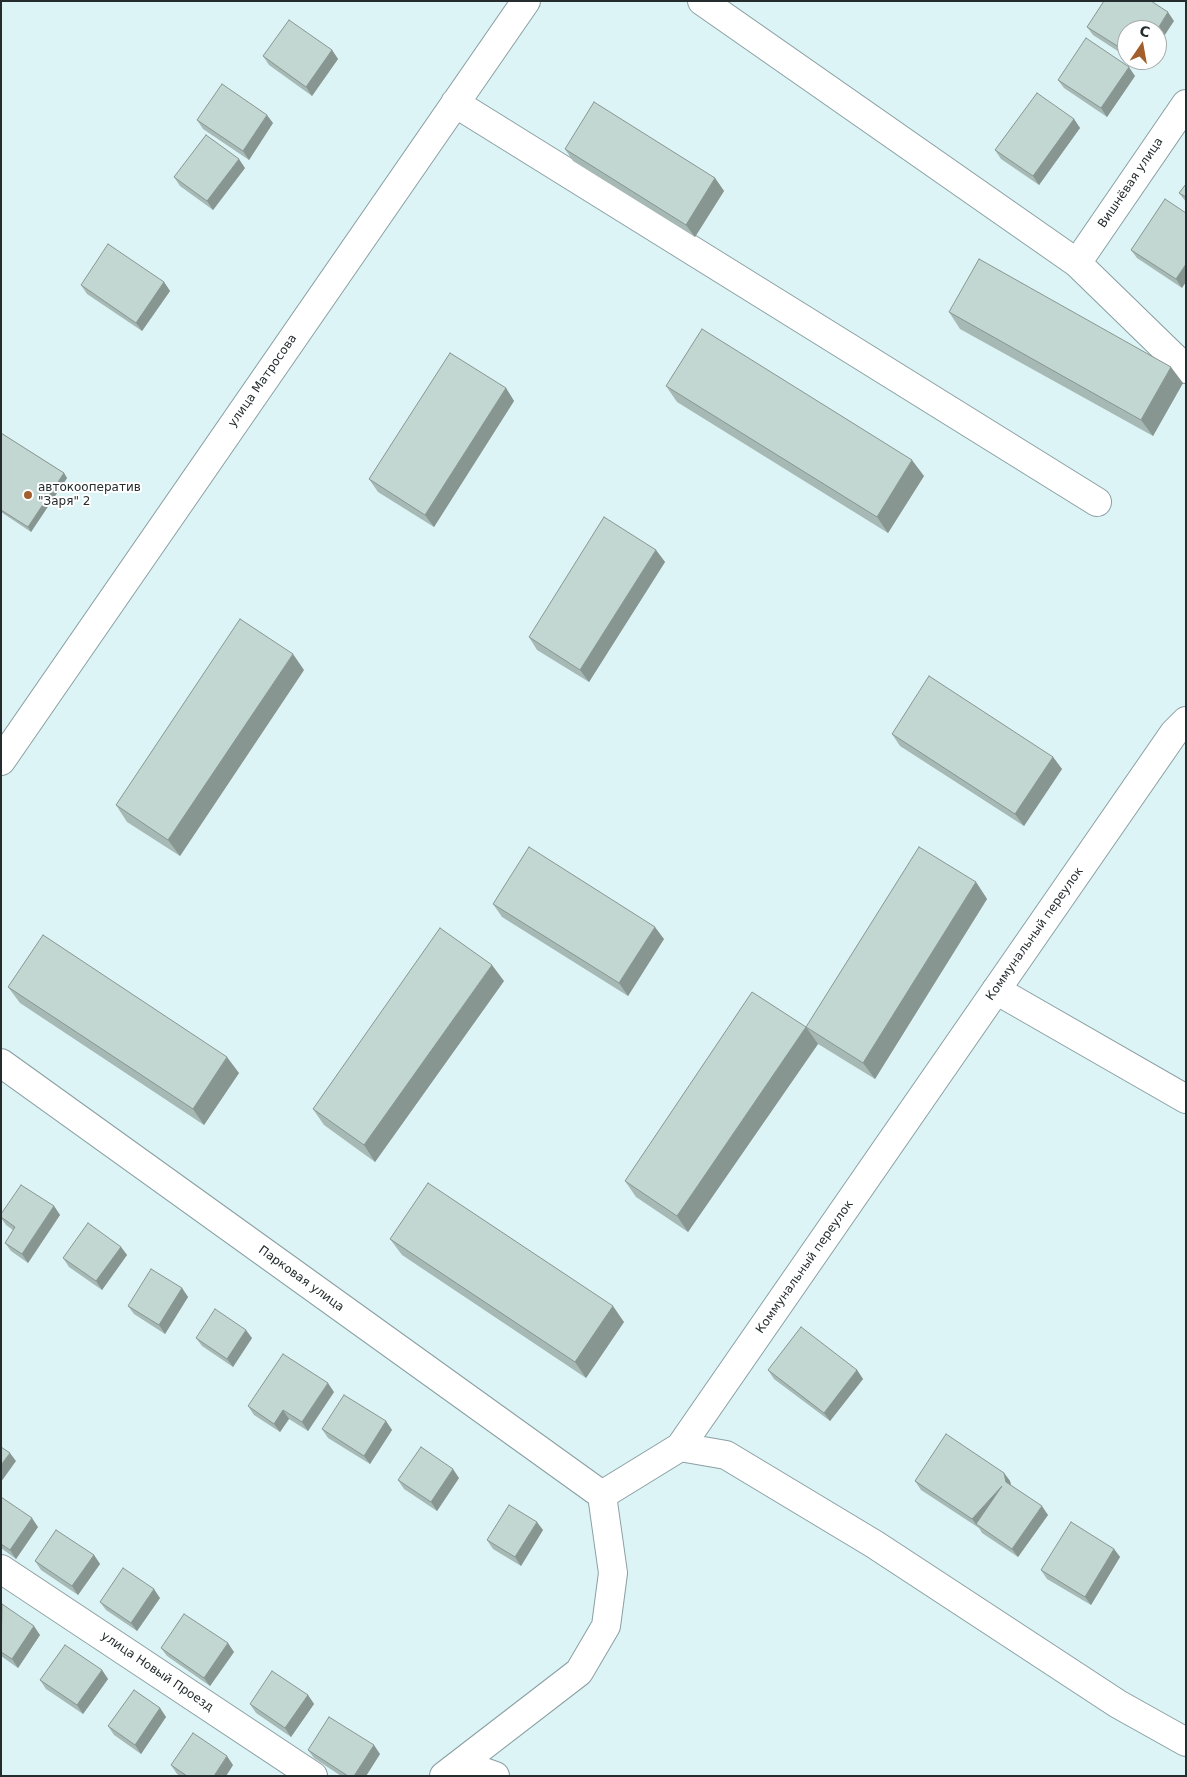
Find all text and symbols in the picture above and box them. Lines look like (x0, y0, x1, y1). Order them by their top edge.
north arrow (1117, 20, 1167, 70)
text: С (1138, 22, 1152, 40)
street label: Вишнёвая улица (1095, 135, 1167, 231)
street label: улица Матросова (226, 332, 300, 430)
place label: автокооператив "Заря" 2 (38, 481, 141, 509)
marker: автокооператив "Заря" 2 (22, 489, 34, 501)
street label: Коммунальный переулок (983, 865, 1087, 1003)
street label: Коммунальный переулок (753, 1198, 857, 1336)
street label: Парковая улица (255, 1243, 347, 1315)
street label: улица Новый Проезд (98, 1629, 216, 1715)

